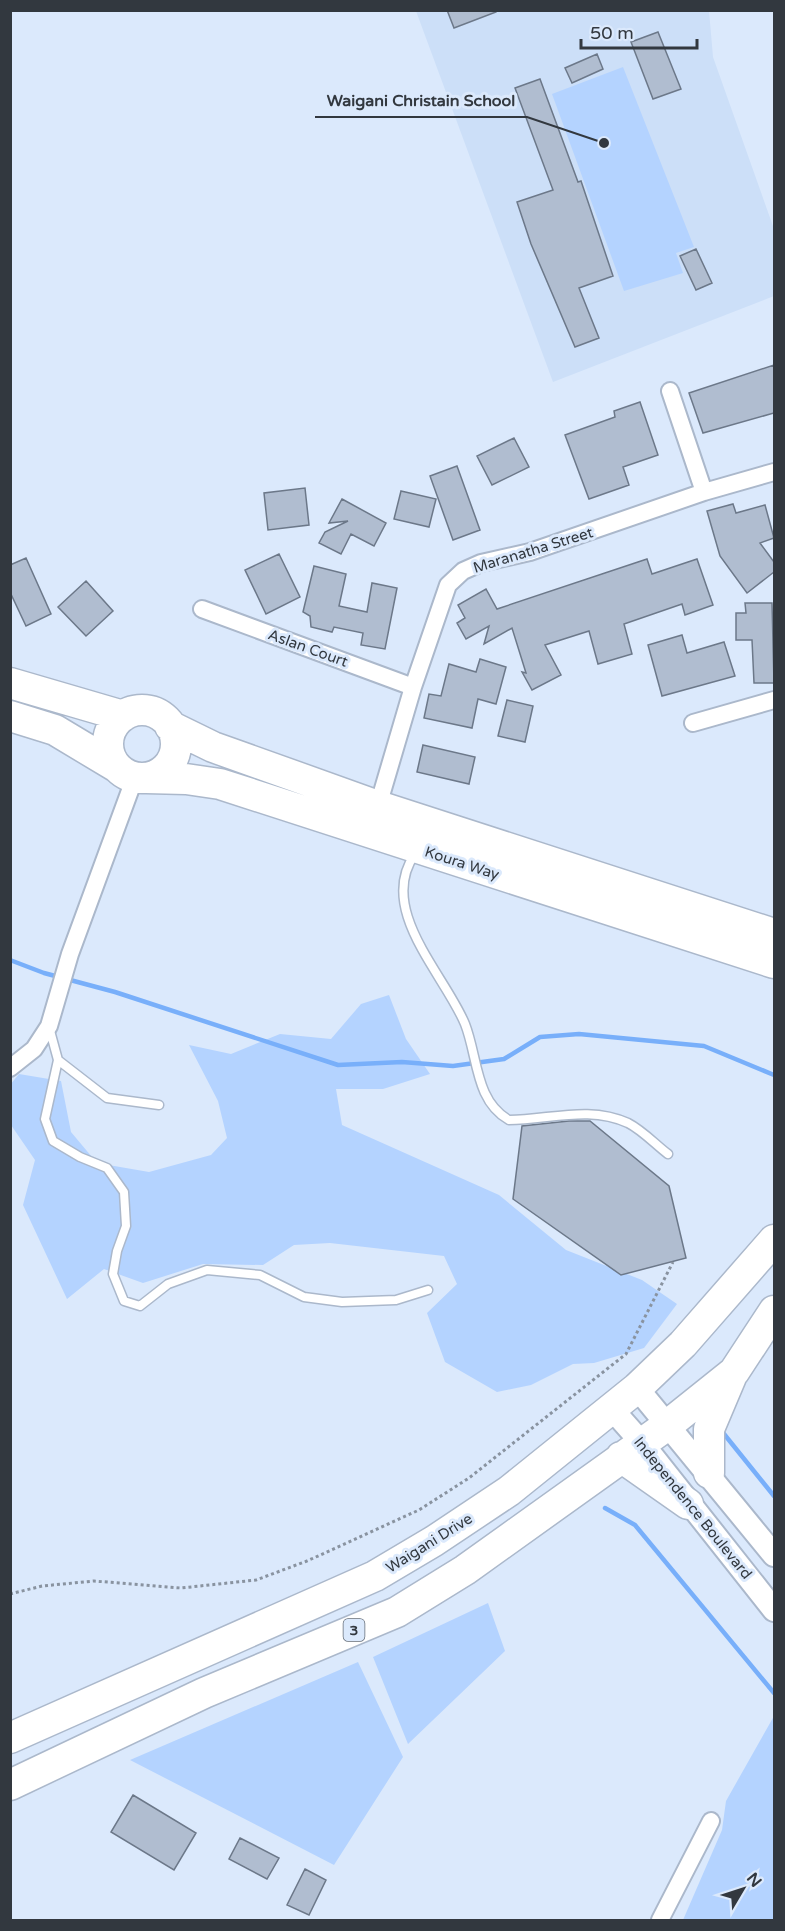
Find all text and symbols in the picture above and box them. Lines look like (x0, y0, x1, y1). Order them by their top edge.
scale bar (581, 12, 696, 50)
text: 50 m (590, 22, 634, 44)
callout: Waigani Christain School (315, 83, 527, 117)
text: Waigani Christain School (327, 91, 515, 111)
street label: Maranatha Street (471, 523, 595, 577)
street label: Aslan Court (266, 625, 351, 671)
street label: Koura Way (422, 842, 502, 884)
street label: Independence Boulevard (630, 1433, 756, 1583)
street label: Waigani Drive (383, 1509, 475, 1577)
road number: 3 (344, 1619, 364, 1641)
north arrow (713, 1859, 773, 1919)
text: N (742, 1869, 766, 1891)

